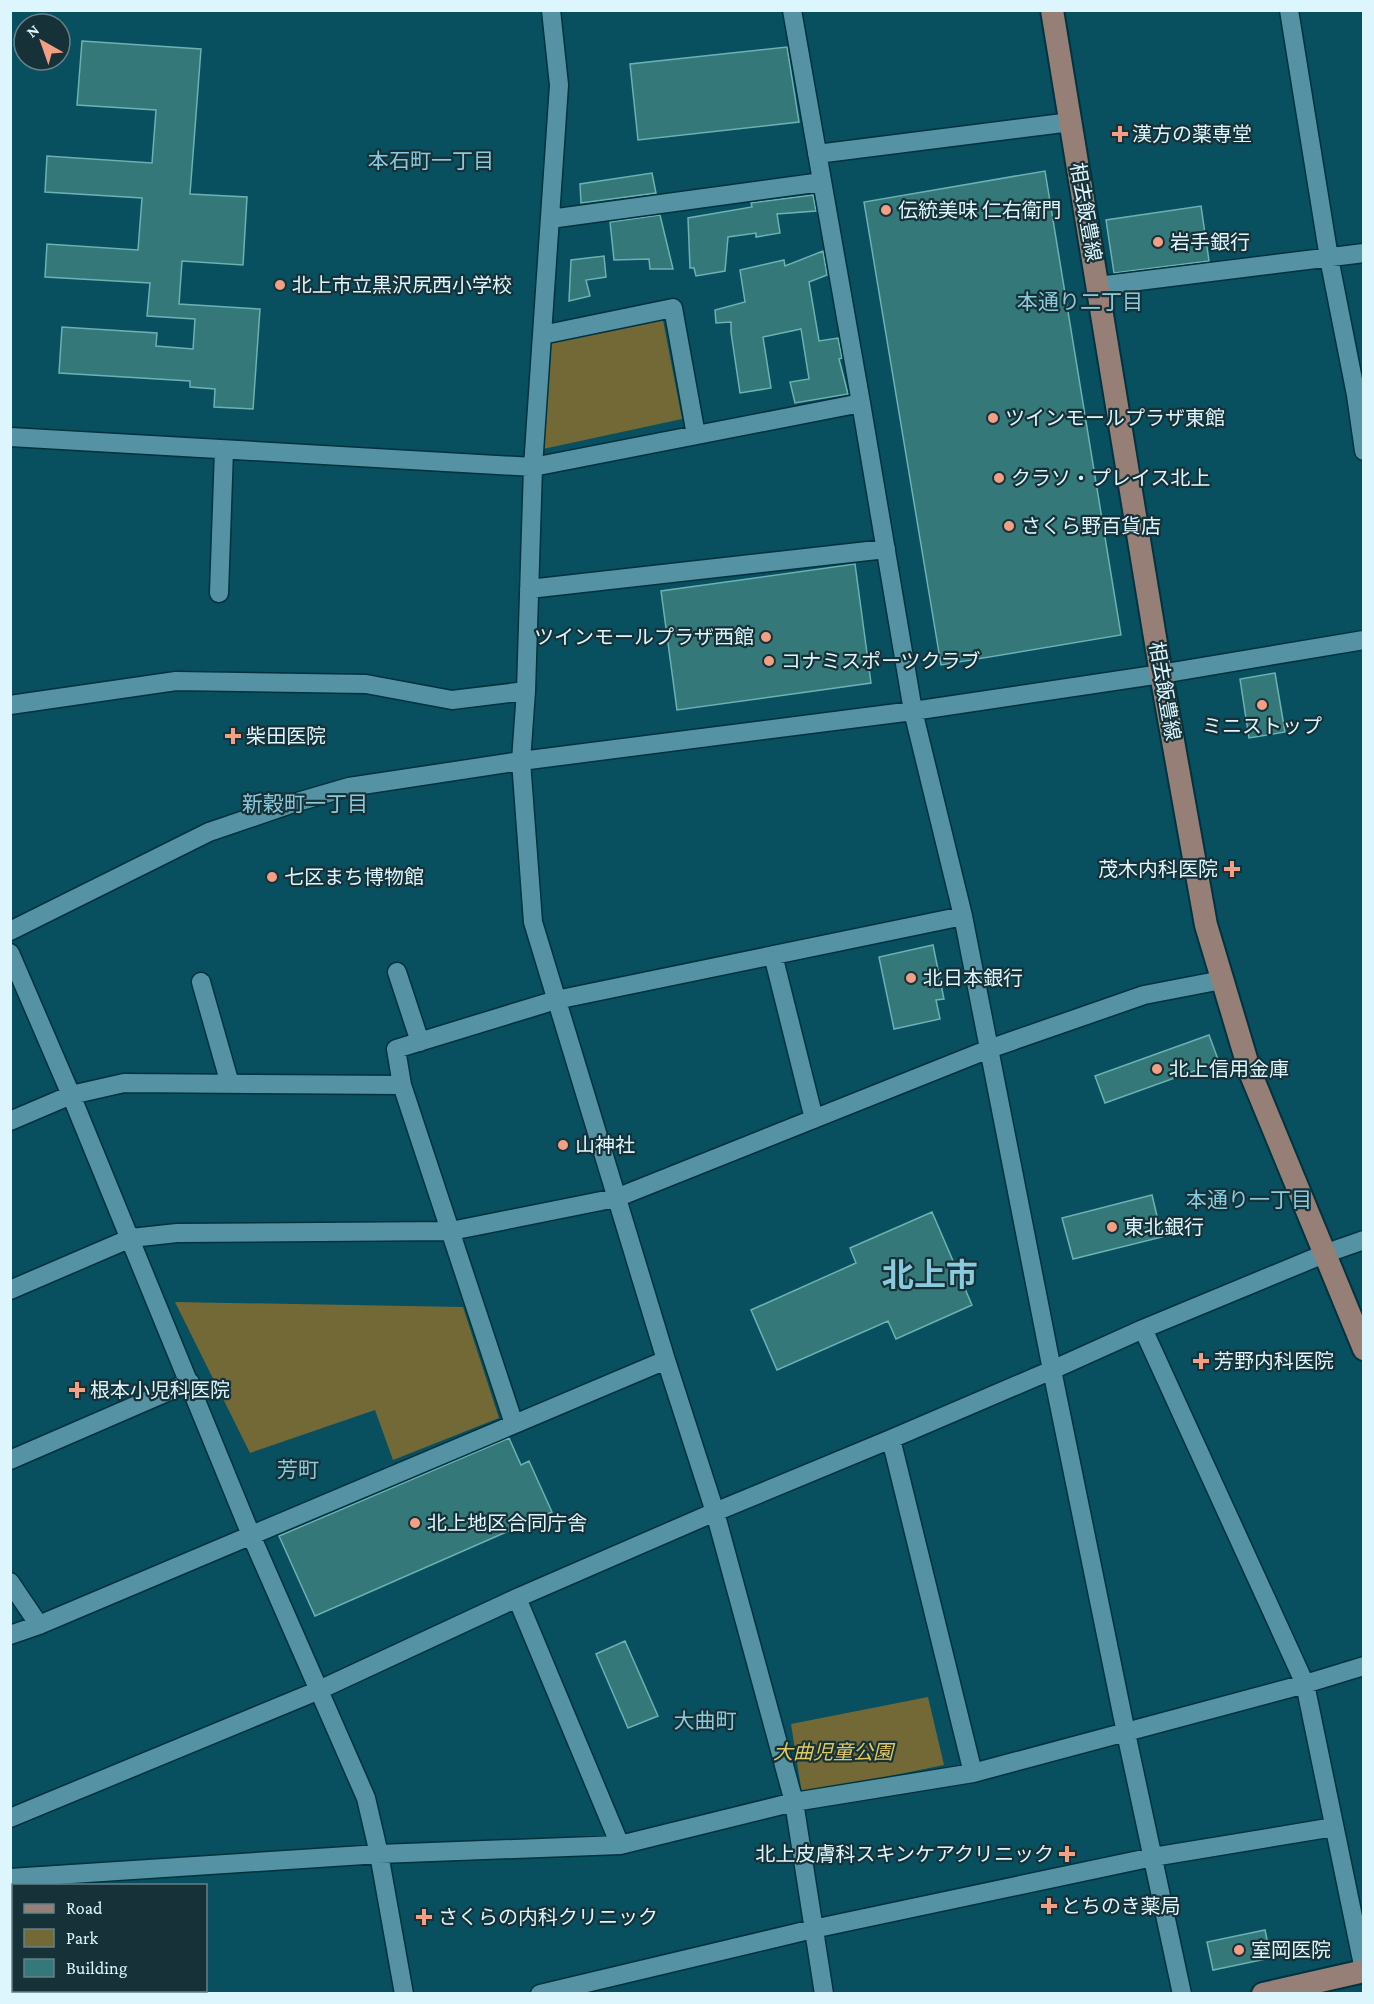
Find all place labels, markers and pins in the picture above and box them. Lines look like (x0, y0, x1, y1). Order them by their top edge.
place label: 漢方の薬専堂 (1132, 123, 1252, 145)
marker: 漢方の薬専堂 (1113, 127, 1127, 141)
place label: 伝統美味 仁右衛門 (898, 199, 1062, 221)
marker: 伝統美味 仁右衛門 (879, 203, 893, 217)
place label: 岩手銀行 (1170, 231, 1250, 253)
marker: 岩手銀行 (1151, 235, 1165, 249)
place label: 北上市立黒沢尻西小学校 (292, 274, 512, 296)
marker: 北上市立黒沢尻西小学校 (273, 278, 287, 292)
place label: ツインモールプラザ東館 (1005, 407, 1225, 429)
marker: ツインモールプラザ東館 (986, 411, 1000, 425)
place label: クラソ・プレイス北上 (1011, 467, 1210, 489)
marker: クラソ・プレイス北上 (992, 471, 1006, 485)
place label: さくら野百貨店 (1021, 515, 1161, 537)
marker: さくら野百貨店 (1002, 519, 1016, 533)
place label: ツインモールプラザ西館 (534, 626, 754, 648)
marker: ツインモールプラザ西館 (759, 630, 773, 644)
place label: コナミスポーツクラブ (781, 650, 981, 672)
marker: コナミスポーツクラブ (762, 654, 776, 668)
marker: ミニストップ (1255, 698, 1269, 712)
place label: ミニストップ (1202, 715, 1322, 737)
place label: 柴田医院 (246, 725, 326, 747)
marker: 柴田医院 (224, 727, 242, 745)
place label: 茂木内科医院 (1098, 858, 1218, 880)
marker: 茂木内科医院 (1223, 860, 1241, 878)
place label: 七区まち博物館 (284, 866, 424, 888)
marker: 七区まち博物館 (265, 870, 279, 884)
place label: 北日本銀行 (923, 967, 1023, 989)
marker: 北日本銀行 (904, 971, 918, 985)
place label: 北上信用金庫 (1169, 1058, 1289, 1080)
marker: 北上信用金庫 (1150, 1062, 1164, 1076)
place label: 山神社 (575, 1134, 635, 1156)
marker: 山神社 (556, 1138, 570, 1152)
place label: 東北銀行 (1124, 1216, 1204, 1238)
marker: 東北銀行 (1105, 1220, 1119, 1234)
place label: 芳野内科医院 (1214, 1350, 1334, 1372)
marker: 芳野内科医院 (1192, 1352, 1210, 1370)
place label: 根本小児科医院 (90, 1379, 230, 1401)
marker: 根本小児科医院 (68, 1381, 86, 1399)
place label: 北上地区合同庁舎 (427, 1512, 587, 1534)
marker: 北上地区合同庁舎 (408, 1516, 422, 1530)
place label: 北上皮膚科スキンケアクリニック (756, 1843, 1054, 1865)
marker: 北上皮膚科スキンケアクリニック (1058, 1845, 1076, 1863)
place label: とちのき薬局 (1061, 1895, 1180, 1917)
marker: とちのき薬局 (1042, 1899, 1056, 1913)
place label: さくらの内科クリニック (438, 1906, 658, 1928)
marker: さくらの内科クリニック (415, 1908, 433, 1926)
place label: 室岡医院 (1251, 1939, 1331, 1961)
marker: 室岡医院 (1232, 1943, 1246, 1957)

